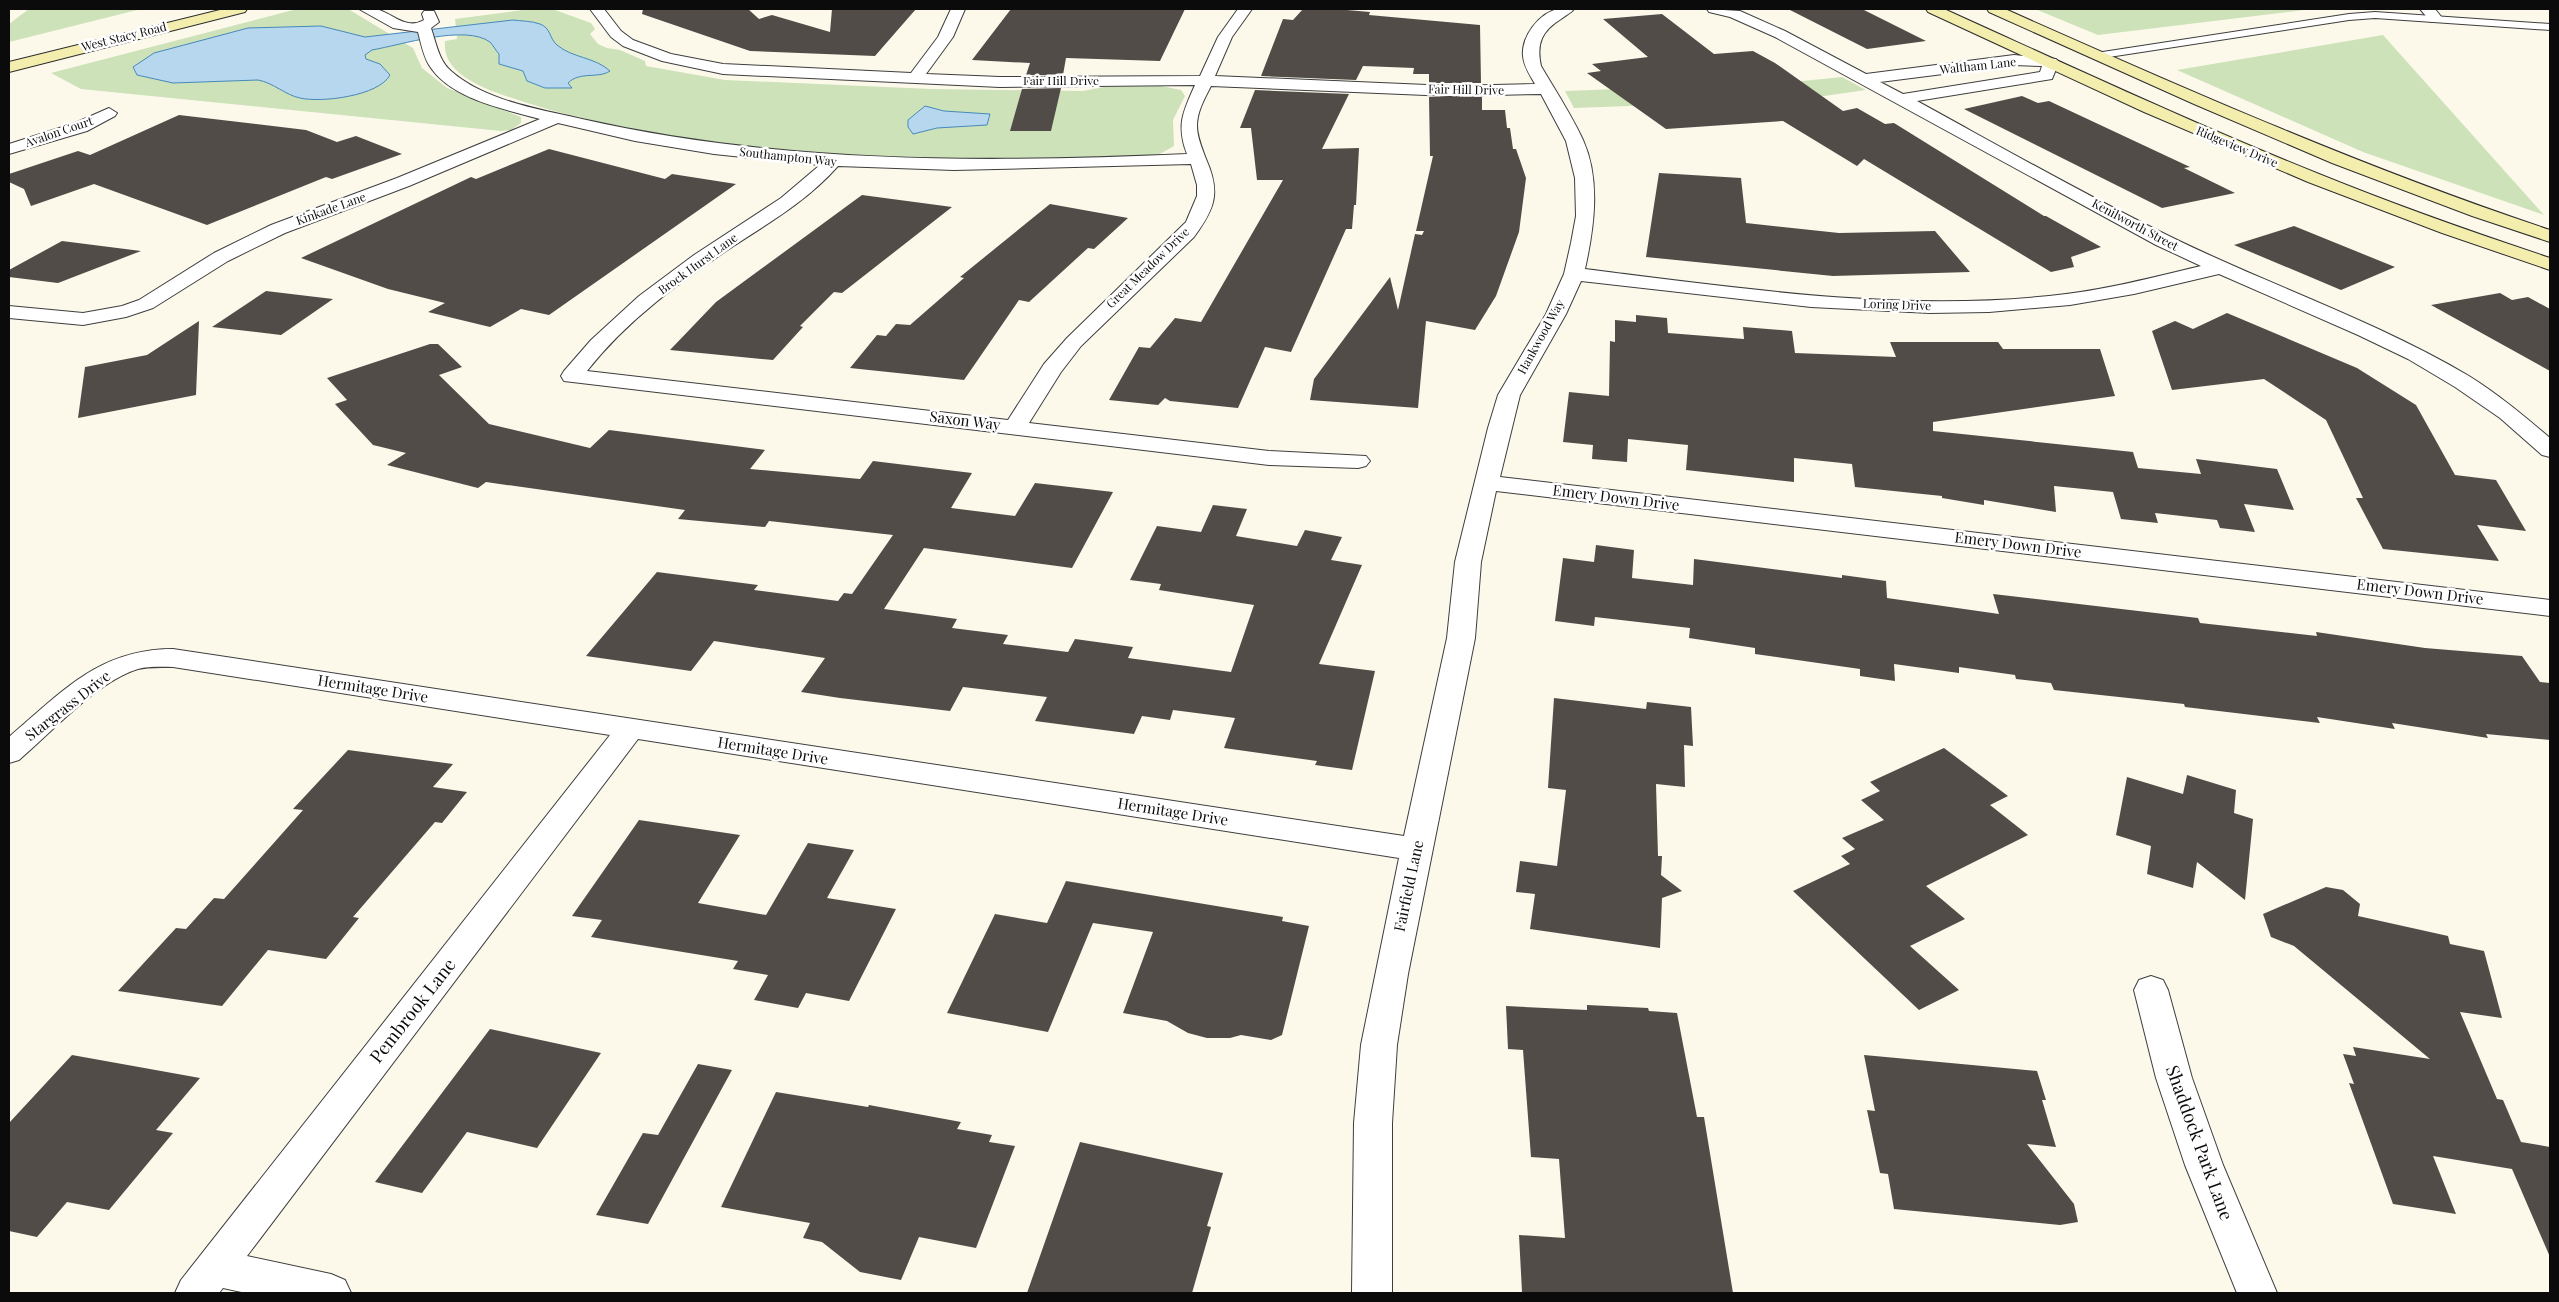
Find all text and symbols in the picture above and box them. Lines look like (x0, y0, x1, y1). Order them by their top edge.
street label: West Stacy Road (79, 18, 168, 55)
street label: Waltham Lane (1938, 53, 2017, 77)
street label: Fair Hill Drive (1023, 72, 1099, 88)
street label: Fair Hill Drive (1428, 80, 1504, 98)
street label: Avalon Court (22, 112, 95, 150)
street label: Ridgeview Drive (2194, 122, 2281, 170)
street label: Southampton Way (739, 143, 838, 169)
street label: Kinkade Lane (293, 188, 368, 228)
street label: Kenilworth Street (2090, 195, 2182, 254)
street label: Great Meadow Drive (1102, 223, 1192, 311)
street label: Brock Hurst Lane (655, 229, 740, 297)
street label: Loring Drive (1863, 295, 1931, 313)
street label: Hankwood Way (1513, 296, 1567, 377)
street label: Saxon Way (929, 406, 1002, 434)
street label: Emery Down Drive (1552, 479, 1681, 515)
street label: Emery Down Drive (1954, 526, 2083, 562)
street label: Emery Down Drive (2356, 573, 2485, 609)
street label: Stargrass Drive (20, 665, 114, 745)
street label: Hermitage Drive (316, 669, 430, 707)
street label: Hermitage Drive (716, 731, 830, 769)
street label: Hermitage Drive (1116, 792, 1230, 830)
street label: Fairfield Lane (1389, 838, 1427, 933)
street label: Pembrook Lane (364, 953, 461, 1068)
street label: Shaddock Park Lane (2161, 1062, 2239, 1224)

